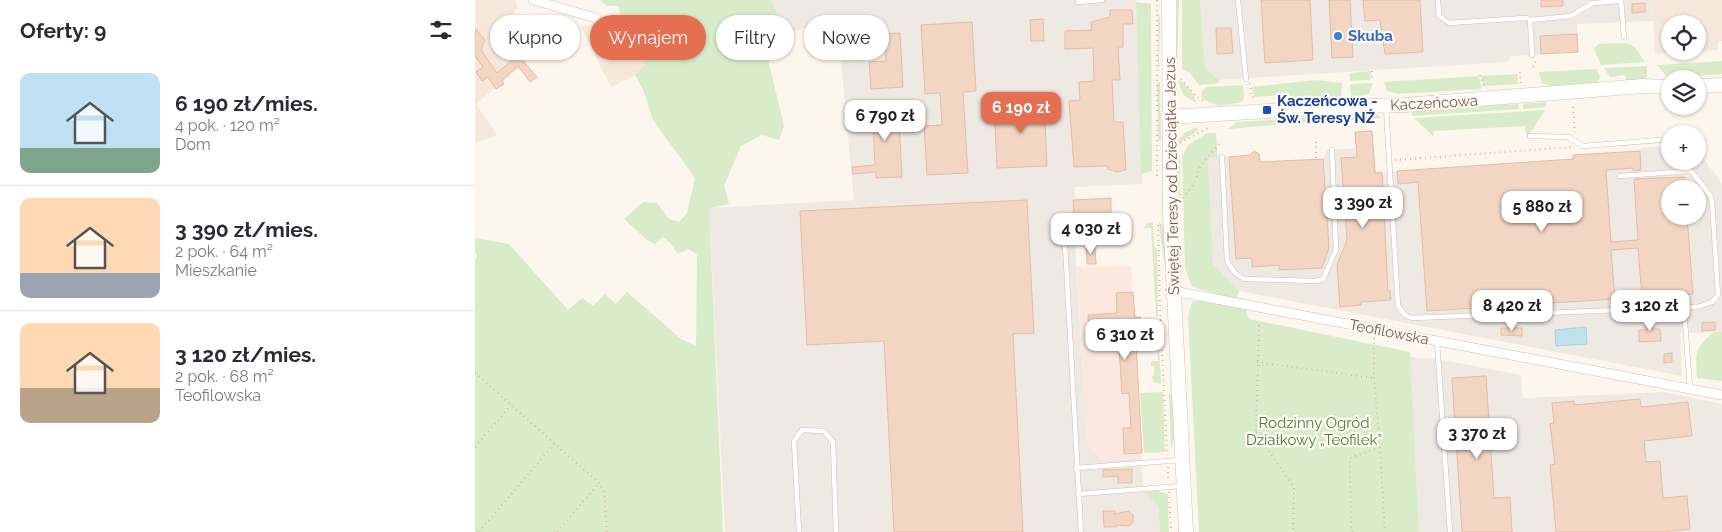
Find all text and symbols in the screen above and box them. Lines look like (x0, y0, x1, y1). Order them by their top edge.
chip: Kupno (490, 15, 580, 60)
chip: Wynajem (590, 15, 706, 60)
chip: Filtry (716, 15, 794, 60)
chip: Nowe (804, 15, 889, 60)
map controls (1661, 15, 1706, 225)
button: locate (1661, 15, 1706, 60)
icon: filters (427, 16, 455, 44)
text: Oferty: 9 (20, 18, 106, 43)
place label: Skuba (1348, 27, 1393, 45)
marker: Skuba (1332, 30, 1344, 42)
street label: Świętej Teresy od Dzieciątka Jezus (1161, 57, 1183, 295)
button: layers (1661, 70, 1706, 115)
text: 6 190 zł/mies. (175, 91, 318, 116)
pin: 6 190 zł (969, 92, 1073, 134)
place label: Kaczeńcowa - Św. Teresy NŻ (1277, 92, 1377, 127)
street label: Kaczeńcowa (1390, 92, 1478, 114)
icon: home (60, 93, 120, 153)
text: 6 190 zł (992, 98, 1050, 117)
pin: 6 790 zł (833, 100, 937, 142)
marker: Kaczeńcowa - Św. Teresy NŻ (1261, 104, 1273, 116)
text: 6 790 zł (855, 106, 915, 125)
text: 4 pok. · 120 m² (175, 116, 280, 135)
button: + (1661, 125, 1706, 170)
text: Dom (175, 135, 211, 154)
button: − (1661, 180, 1706, 225)
pin: 3 390 zł (1311, 186, 1415, 229)
pin: 5 880 zł (1490, 190, 1594, 233)
text: 3 390 zł (1334, 193, 1392, 212)
text: 5 880 zł (1512, 197, 1572, 216)
pin: 4 030 zł (1039, 212, 1143, 255)
text: 3 390 zł/mies. (175, 217, 318, 242)
icon: home (60, 218, 120, 278)
text: 4 030 zł (1062, 219, 1120, 238)
text: 2 pok. · 64 m² (175, 242, 273, 261)
text: Mieszkanie (175, 261, 257, 280)
pin: 8 420 zł (1460, 290, 1564, 332)
pin: 3 120 zł (1598, 290, 1702, 332)
text: 8 420 zł (1483, 296, 1541, 315)
text: 3 120 zł (1622, 296, 1678, 315)
street label: Teofilowska (1348, 315, 1430, 349)
pin: 6 310 zł (1073, 318, 1177, 361)
text: 6 310 zł (1096, 325, 1154, 344)
text: 3 120 zł/mies. (175, 342, 316, 367)
icon: home (60, 343, 120, 403)
text: 2 pok. · 68 m² (175, 367, 274, 386)
text: Teofilowska (175, 386, 261, 405)
park label: Rodzinny Ogród Działkowy „Teofilek” (1246, 414, 1382, 449)
pin: 3 370 zł (1425, 418, 1529, 460)
text: 3 370 zł (1448, 424, 1506, 443)

